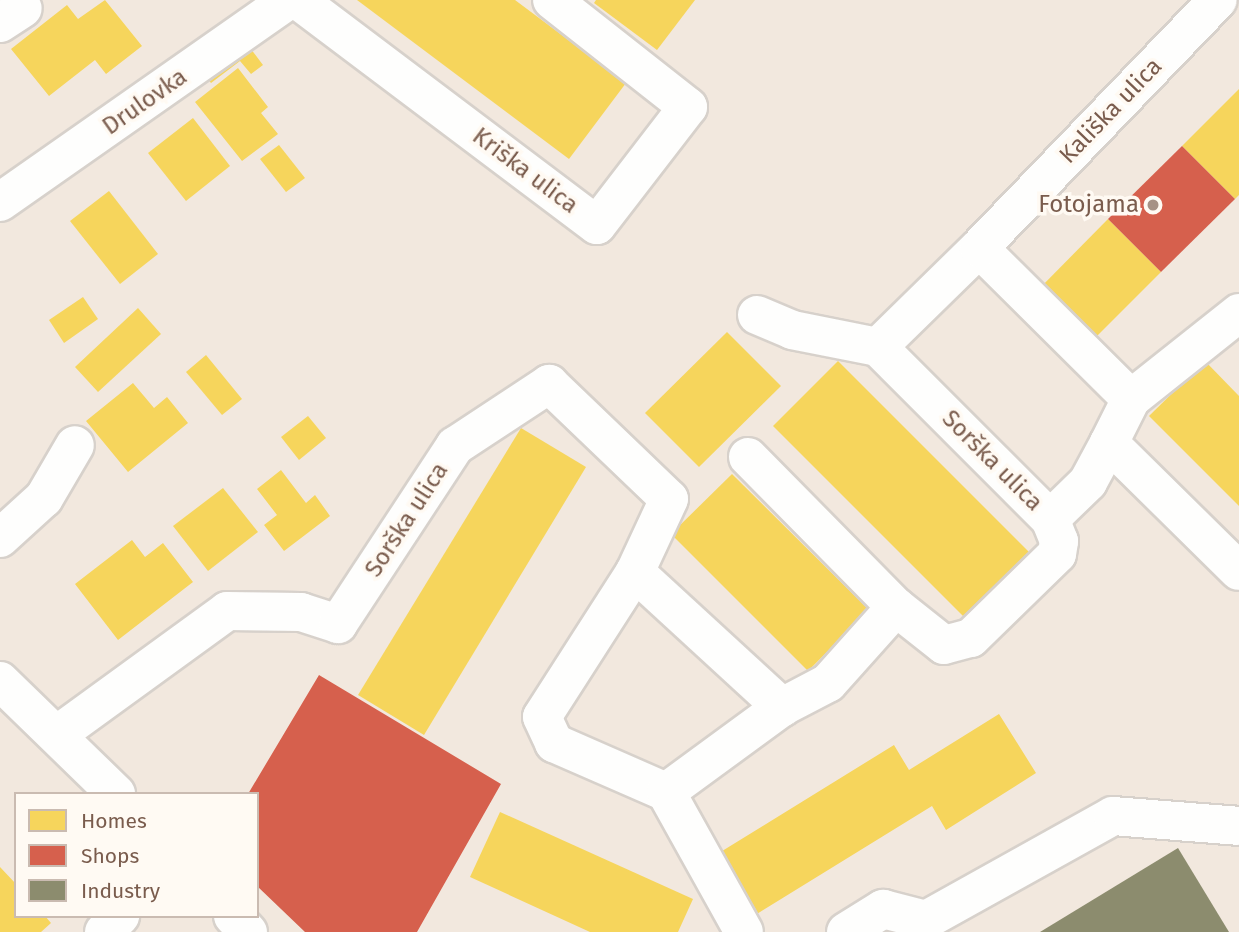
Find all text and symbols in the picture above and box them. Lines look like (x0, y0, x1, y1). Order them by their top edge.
street label: Kališka ulica (1054, 52, 1168, 170)
street label: Drulovka (97, 63, 193, 141)
street label: Kriška ulica (467, 122, 583, 220)
place label: Fotojama (1038, 191, 1139, 219)
marker: Fotojama (1145, 197, 1161, 213)
street label: Sorška ulica (936, 405, 1048, 517)
street label: Sorška ulica (359, 457, 455, 583)
legend (14, 792, 259, 918)
text: Homes (81, 808, 147, 834)
text: Shops (81, 843, 139, 869)
text: Industry (81, 878, 160, 904)

